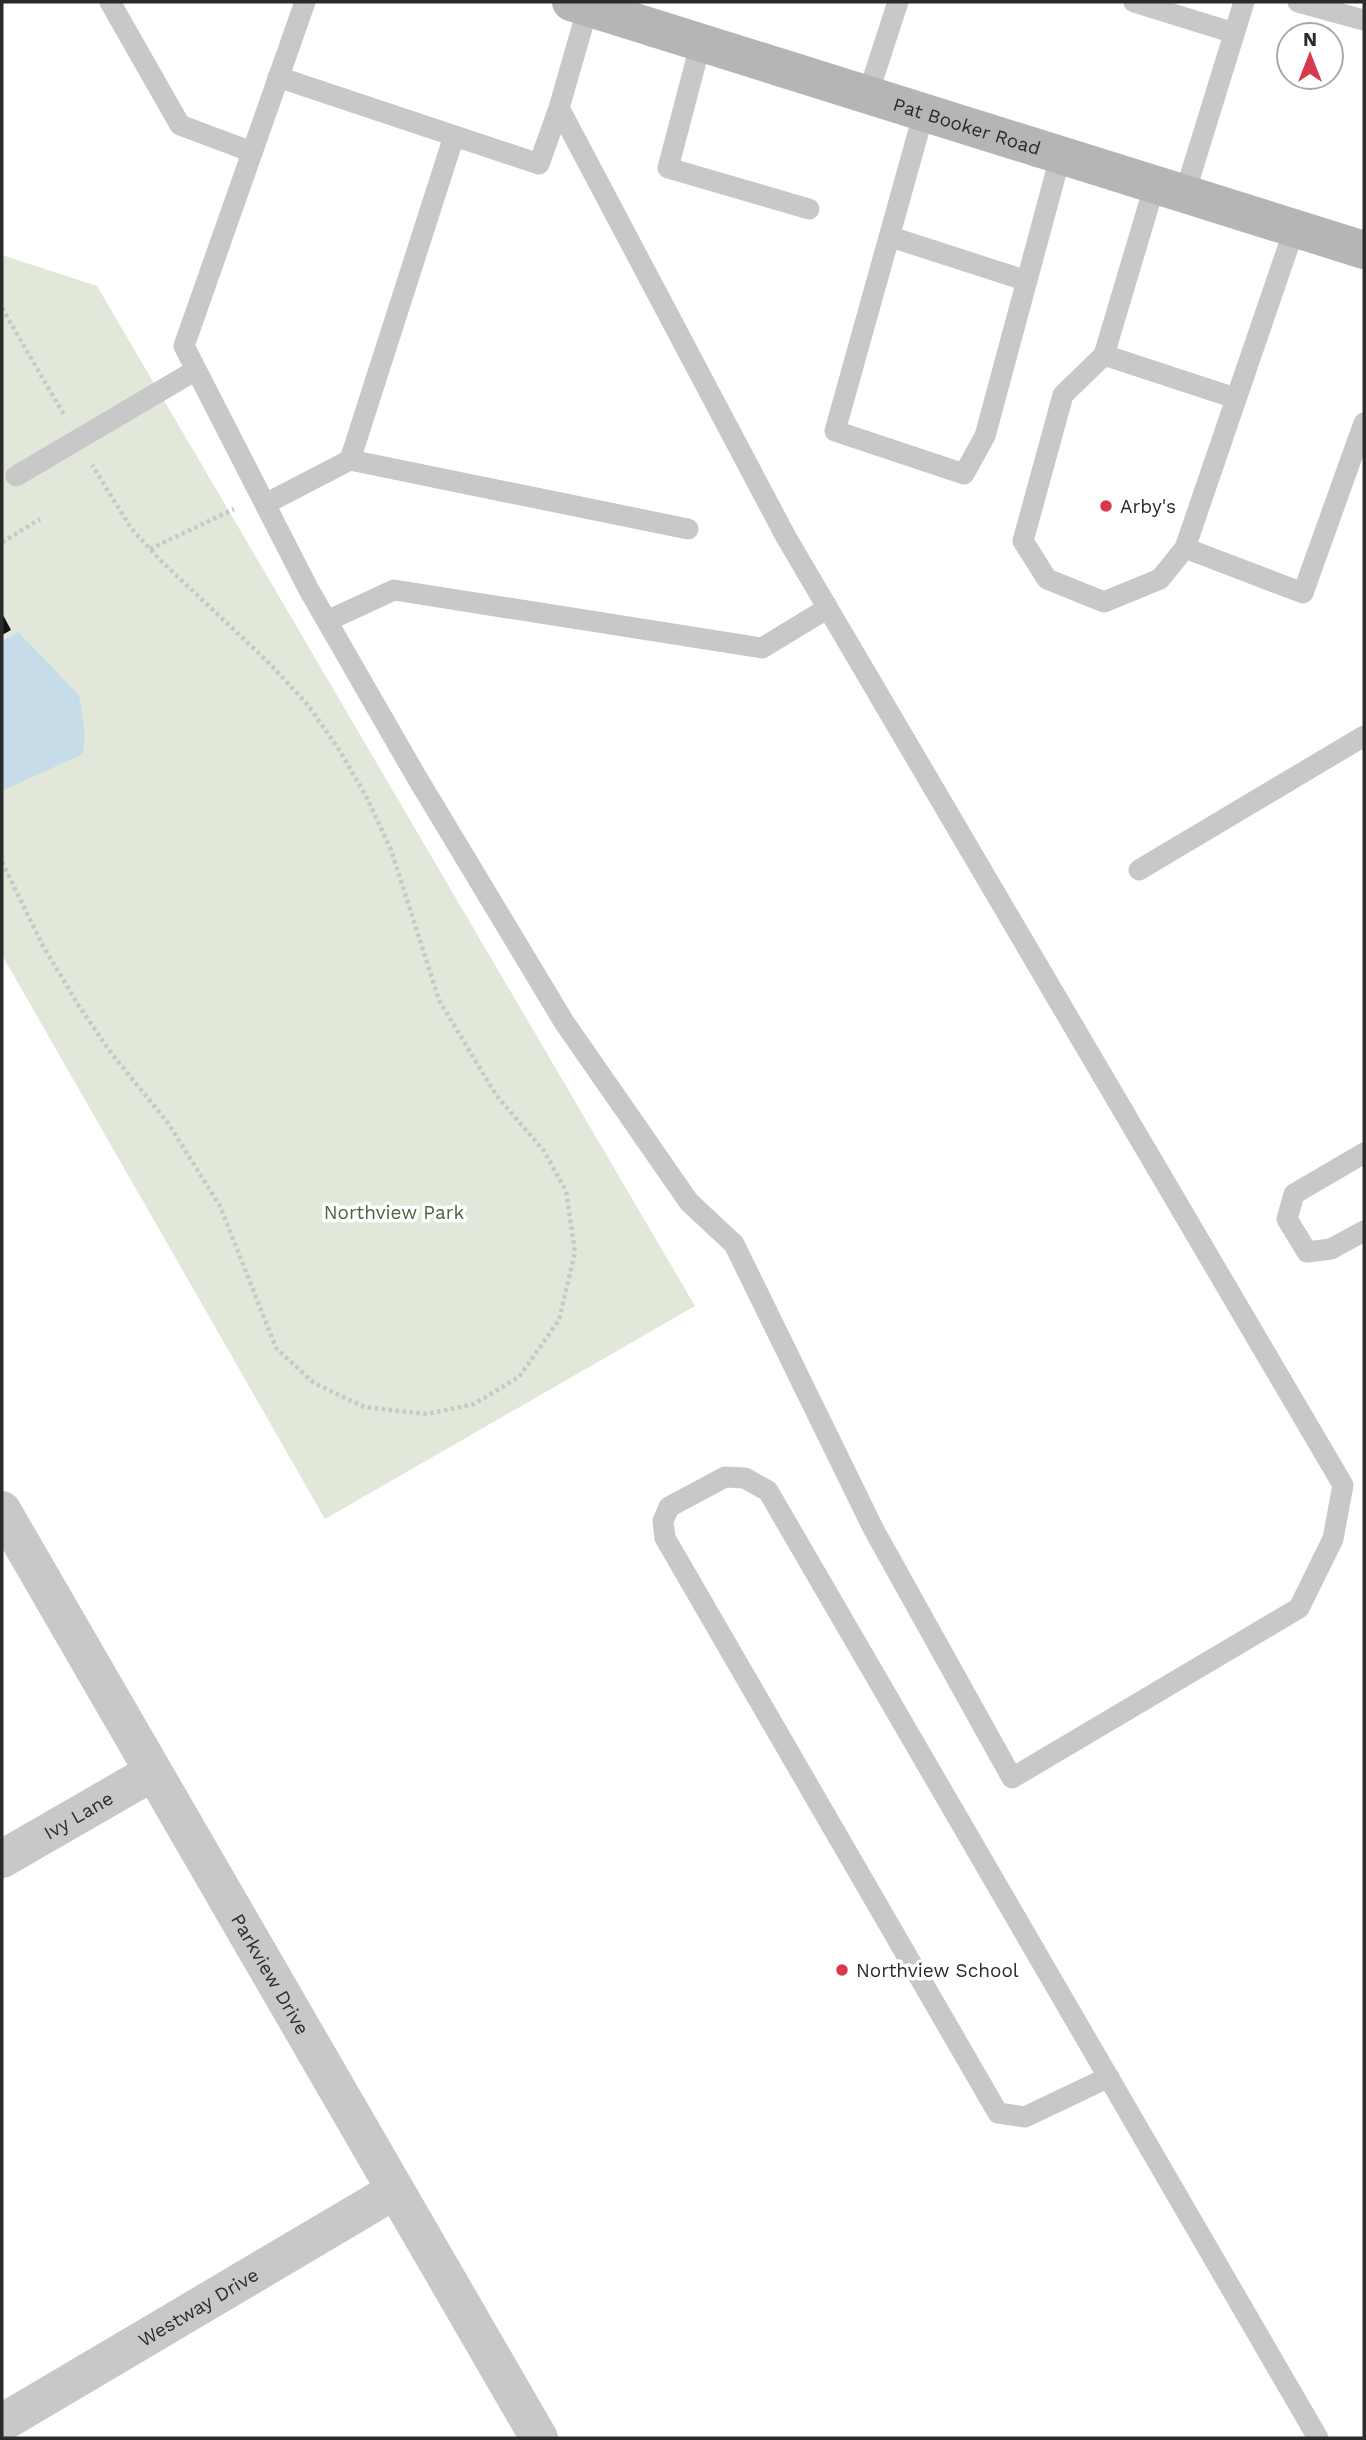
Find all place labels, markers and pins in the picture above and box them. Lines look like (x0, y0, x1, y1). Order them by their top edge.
place label: Arby's (1120, 495, 1176, 518)
marker: Arby's (1098, 498, 1114, 514)
place label: Northview School (856, 1959, 1019, 1982)
marker: Northview School (834, 1962, 850, 1978)

